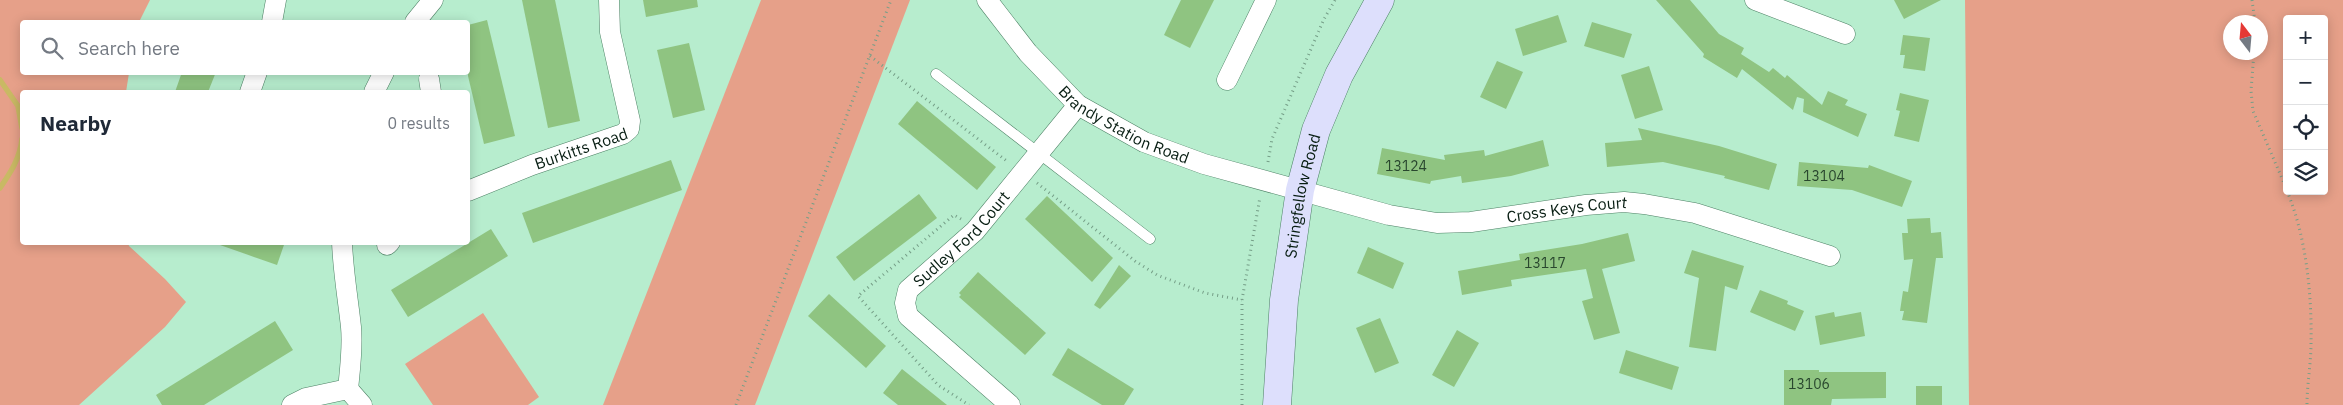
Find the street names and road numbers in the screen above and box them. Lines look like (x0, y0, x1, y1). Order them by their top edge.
street label: Brandy Station Road (1054, 81, 1192, 168)
street label: Burkitts Road (532, 123, 630, 173)
street label: Stringfellow Road (1280, 131, 1325, 259)
street label: Sudley Ford Court (909, 187, 1014, 291)
street label: Cross Keys Court (1505, 192, 1628, 227)

